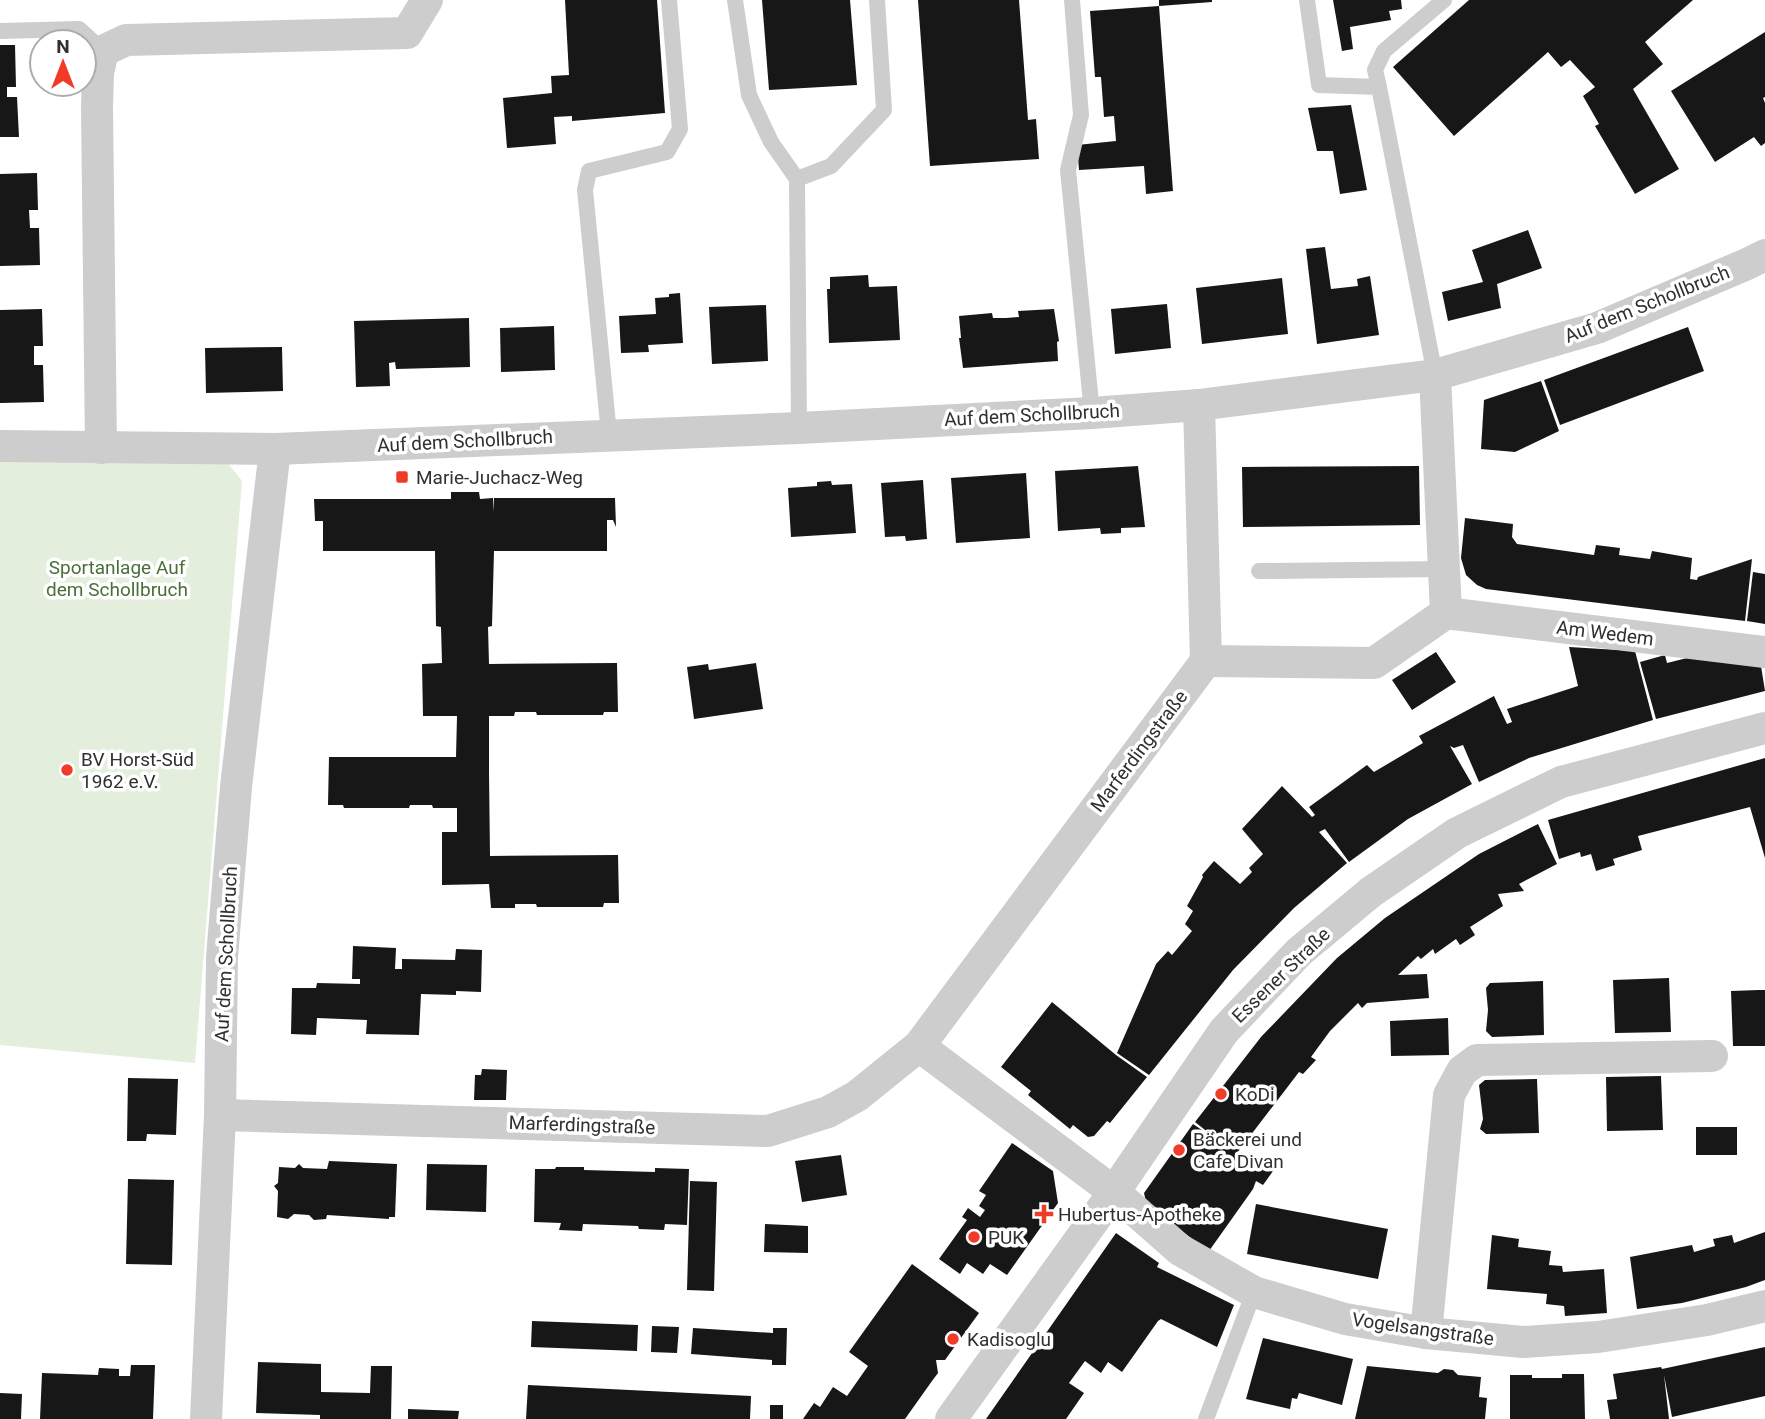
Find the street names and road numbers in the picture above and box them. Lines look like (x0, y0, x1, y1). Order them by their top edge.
street label: Auf dem Schollbruch (1561, 260, 1733, 348)
street label: Auf dem Schollbruch (944, 399, 1120, 431)
street label: Auf dem Schollbruch (377, 425, 553, 457)
street label: Am Wedem (1555, 616, 1655, 650)
street label: Marferdingstraße (1086, 686, 1192, 816)
street label: Auf dem Schollbruch (210, 866, 242, 1042)
street label: Essener Straße (1227, 922, 1335, 1028)
street label: Marferdingstraße (508, 1111, 656, 1139)
street label: Vogelsangstraße (1351, 1308, 1495, 1350)

